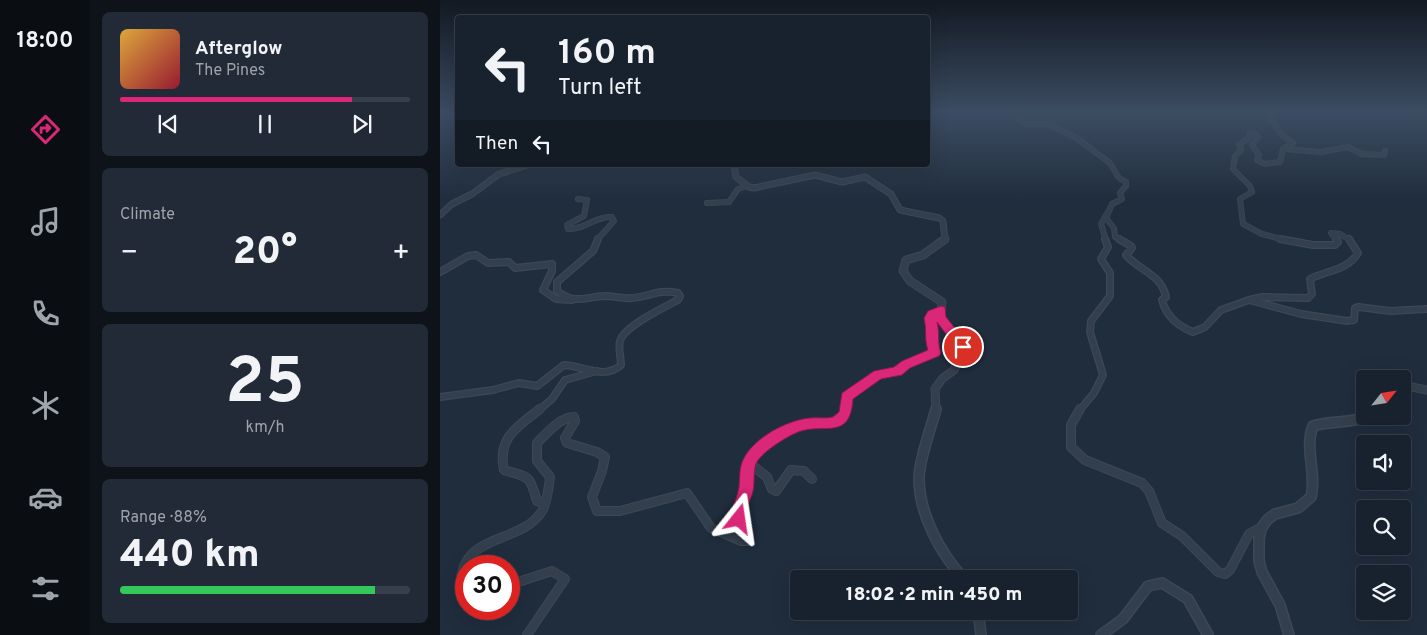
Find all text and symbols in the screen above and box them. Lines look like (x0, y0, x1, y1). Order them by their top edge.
text: 18:00 (17, 28, 74, 55)
text: 160 m (558, 32, 656, 76)
icon: left (475, 35, 540, 100)
text: Afterglow (195, 37, 283, 61)
text: The Pines (195, 61, 265, 81)
text: Turn left (558, 75, 641, 102)
icon: previous (154, 110, 182, 138)
icon: pause (251, 110, 279, 138)
icon: next (348, 110, 376, 138)
icon: directions (28, 112, 63, 147)
icon: left (528, 130, 556, 158)
text: Then (475, 132, 518, 156)
icon: music (28, 204, 63, 239)
text: Climate (120, 205, 175, 225)
text: 20° (233, 229, 297, 278)
text: − (120, 236, 138, 272)
text: + (392, 236, 410, 272)
icon: phone (28, 296, 63, 331)
pin (942, 326, 984, 368)
icon: arrive (949, 333, 977, 361)
text: 25 (225, 344, 305, 426)
north arrow (1356, 370, 1411, 425)
map controls (1356, 370, 1411, 620)
icon: climate (28, 388, 63, 423)
text: km/h (246, 418, 284, 438)
button: sound (1356, 435, 1411, 490)
icon: car (28, 480, 63, 515)
position arrow (712, 492, 764, 544)
button: search (1356, 500, 1411, 555)
text: Range · 88% (120, 508, 207, 528)
text: 440 km (120, 532, 260, 581)
speed limit sign: 30 (455, 555, 520, 620)
button: layers (1356, 565, 1411, 620)
icon: filters (28, 571, 63, 606)
text: 18:02 · 2 min · 450 m (846, 583, 1022, 607)

